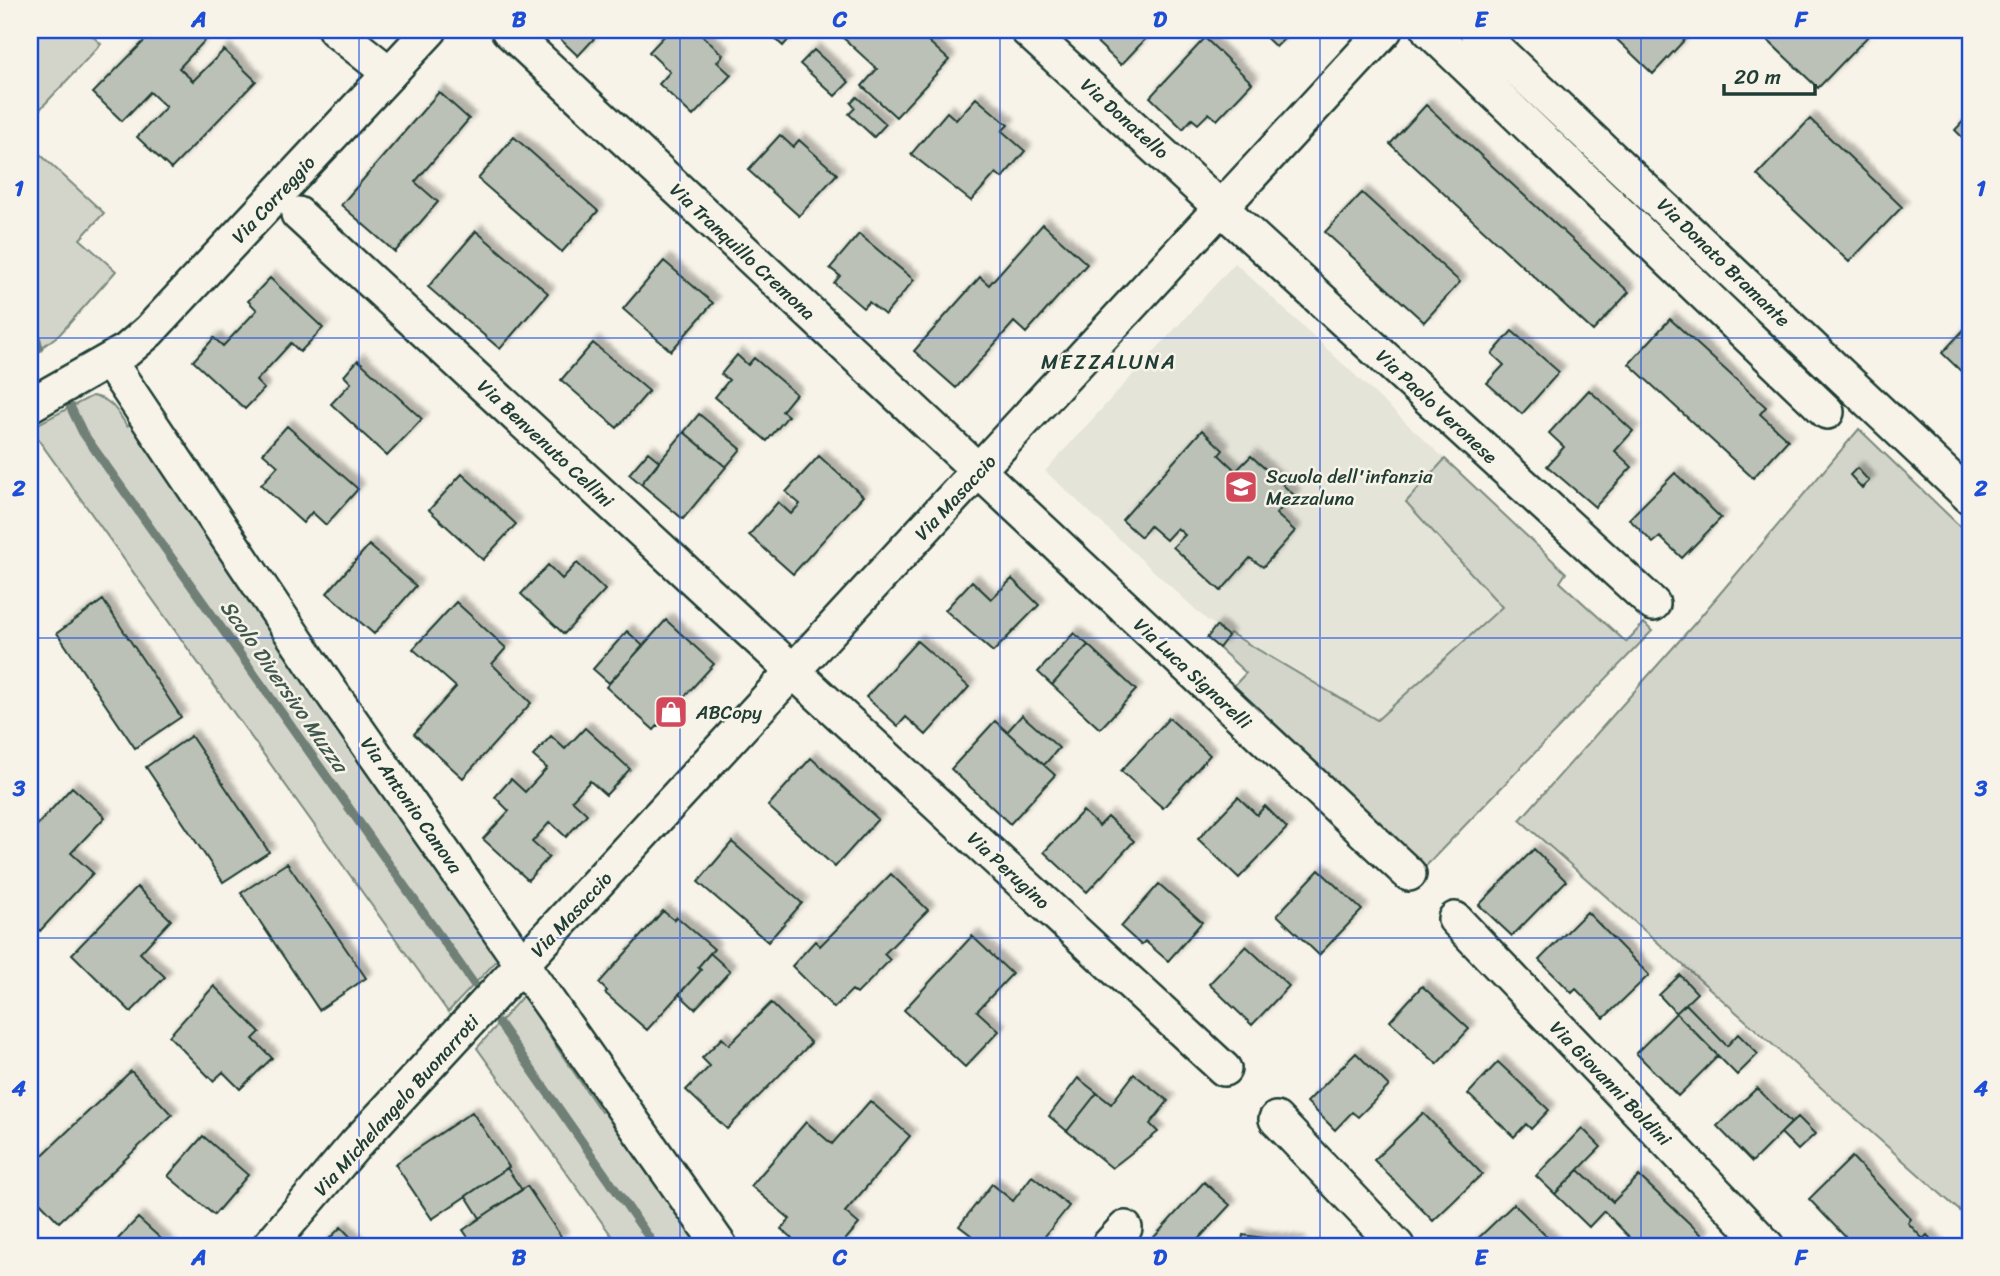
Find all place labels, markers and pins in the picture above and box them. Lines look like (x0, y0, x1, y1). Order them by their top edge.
place label: Scuola dell'infanzia Mezzaluna (1266, 460, 1433, 515)
school or university icon: Scuola dell'infanzia Mezzaluna (1222, 468, 1260, 506)
shop icon: ABCopy (652, 693, 690, 731)
place label: ABCopy (695, 696, 762, 729)

